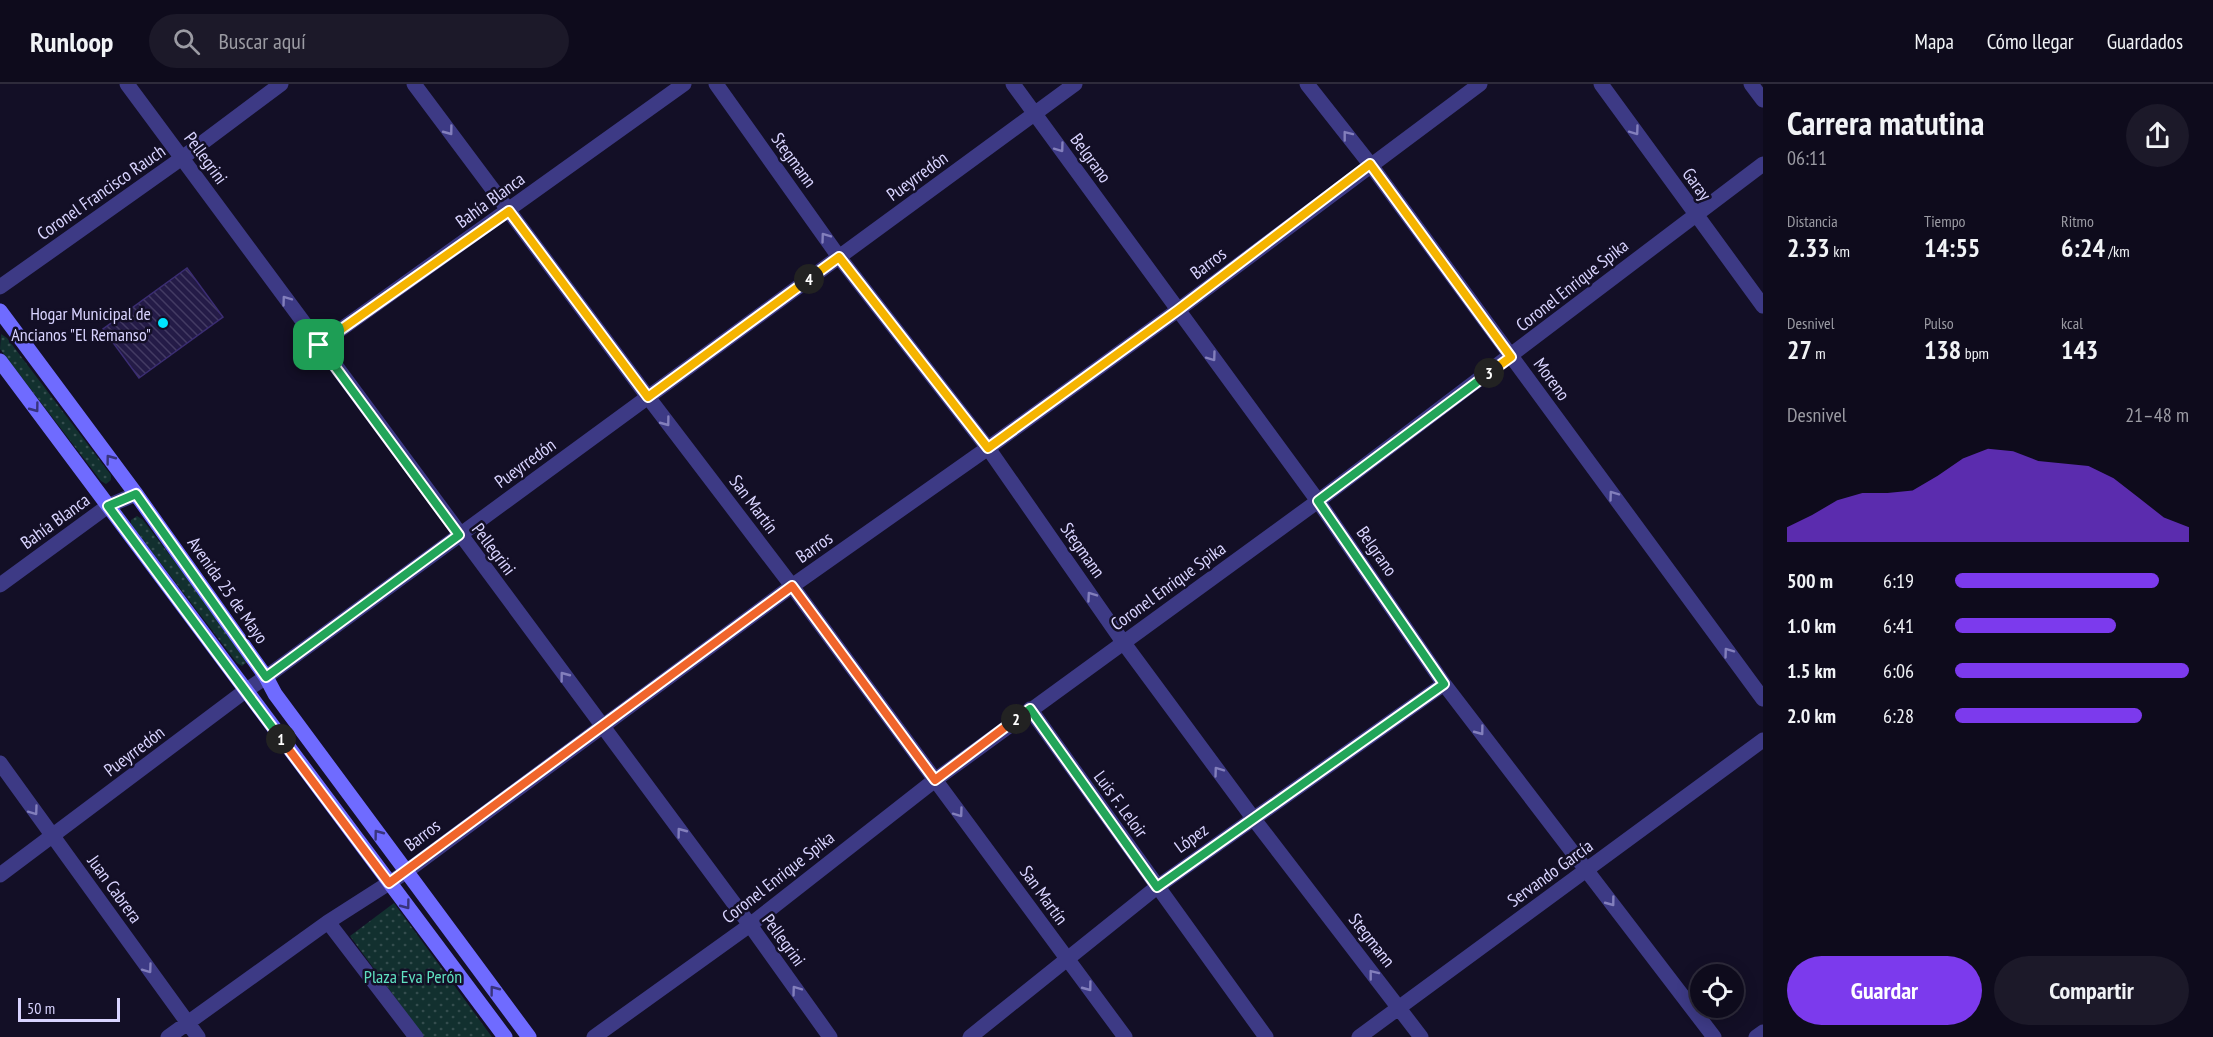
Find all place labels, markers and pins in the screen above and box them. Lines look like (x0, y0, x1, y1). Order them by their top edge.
pin: 4 (794, 264, 824, 294)
place label: Hogar Municipal de Ancianos "El Remanso" (11, 302, 151, 346)
marker: Hogar Municipal de Ancianos "El Remanso" (156, 316, 170, 330)
pin (293, 319, 344, 370)
pin: 3 (1474, 358, 1504, 388)
pin: 2 (1001, 704, 1031, 734)
pin: 1 (266, 724, 296, 754)

